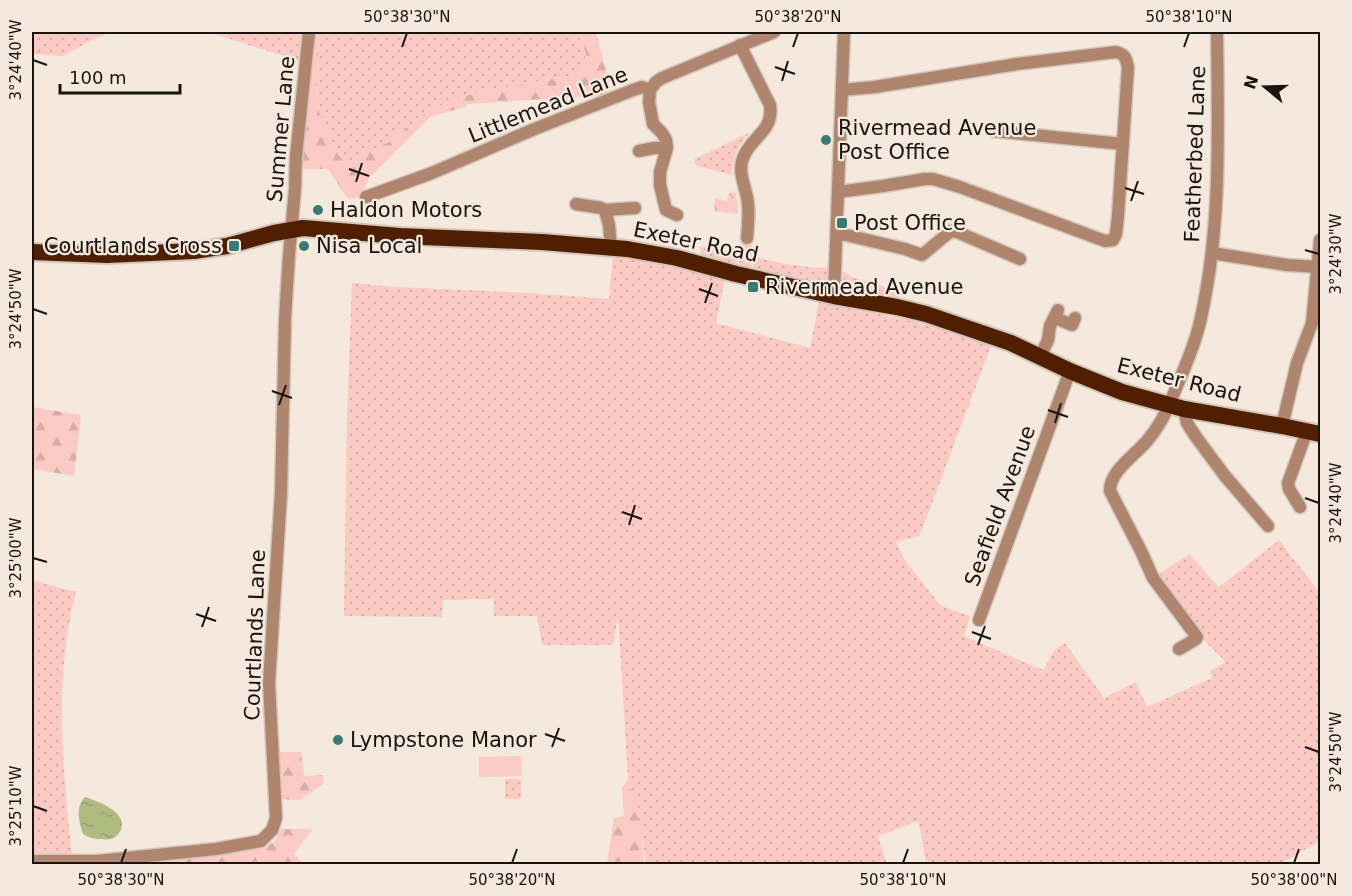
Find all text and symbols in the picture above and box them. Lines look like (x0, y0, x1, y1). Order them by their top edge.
text: 50°38'30"N (363, 8, 451, 26)
text: 50°38'20"N (754, 8, 842, 26)
text: 50°38'10"N (1145, 8, 1233, 26)
text: 3°24'40"W (7, 19, 25, 101)
street label: Summer Lane (263, 55, 299, 203)
scale bar (60, 57, 180, 95)
north arrow (1235, 57, 1295, 117)
street label: Littlemead Lane (465, 62, 631, 148)
street label: Featherbed Lane (1180, 65, 1210, 243)
text: 100 m (69, 67, 127, 88)
text: N (1240, 73, 1262, 92)
place label: Rivermead Avenue Post Office (838, 116, 1036, 164)
marker: Rivermead Avenue Post Office (819, 133, 833, 147)
place label: Haldon Motors (330, 198, 482, 222)
marker: Haldon Motors (311, 203, 325, 217)
place label: Post Office (854, 211, 966, 235)
text: 3°24'30"W (1327, 213, 1345, 295)
marker: Post Office (835, 216, 849, 230)
street label: Exeter Road (631, 217, 761, 267)
place label: Courtlands Cross (44, 234, 222, 258)
place label: Nisa Local (316, 234, 422, 258)
marker: Courtlands Cross (227, 239, 241, 253)
marker: Nisa Local (297, 239, 311, 253)
text: 3°24'50"W (7, 268, 25, 350)
place label: Rivermead Avenue (765, 275, 963, 299)
marker: Rivermead Avenue (746, 280, 760, 294)
street label: Exeter Road (1114, 353, 1244, 407)
street label: Seafield Avenue (960, 422, 1040, 590)
text: 3°24'40"W (1327, 462, 1345, 544)
text: 3°25'00"W (7, 517, 25, 599)
street label: Courtlands Lane (240, 549, 270, 721)
text: 3°24'50"W (1327, 711, 1345, 793)
place label: Lympstone Manor (350, 728, 537, 752)
marker: Lympstone Manor (331, 733, 345, 747)
text: 3°25'10"W (7, 765, 25, 847)
text: 50°38'30"N (77, 871, 165, 889)
text: 50°38'20"N (468, 871, 556, 889)
text: 50°38'10"N (859, 871, 947, 889)
text: 50°38'00"N (1250, 871, 1338, 889)

